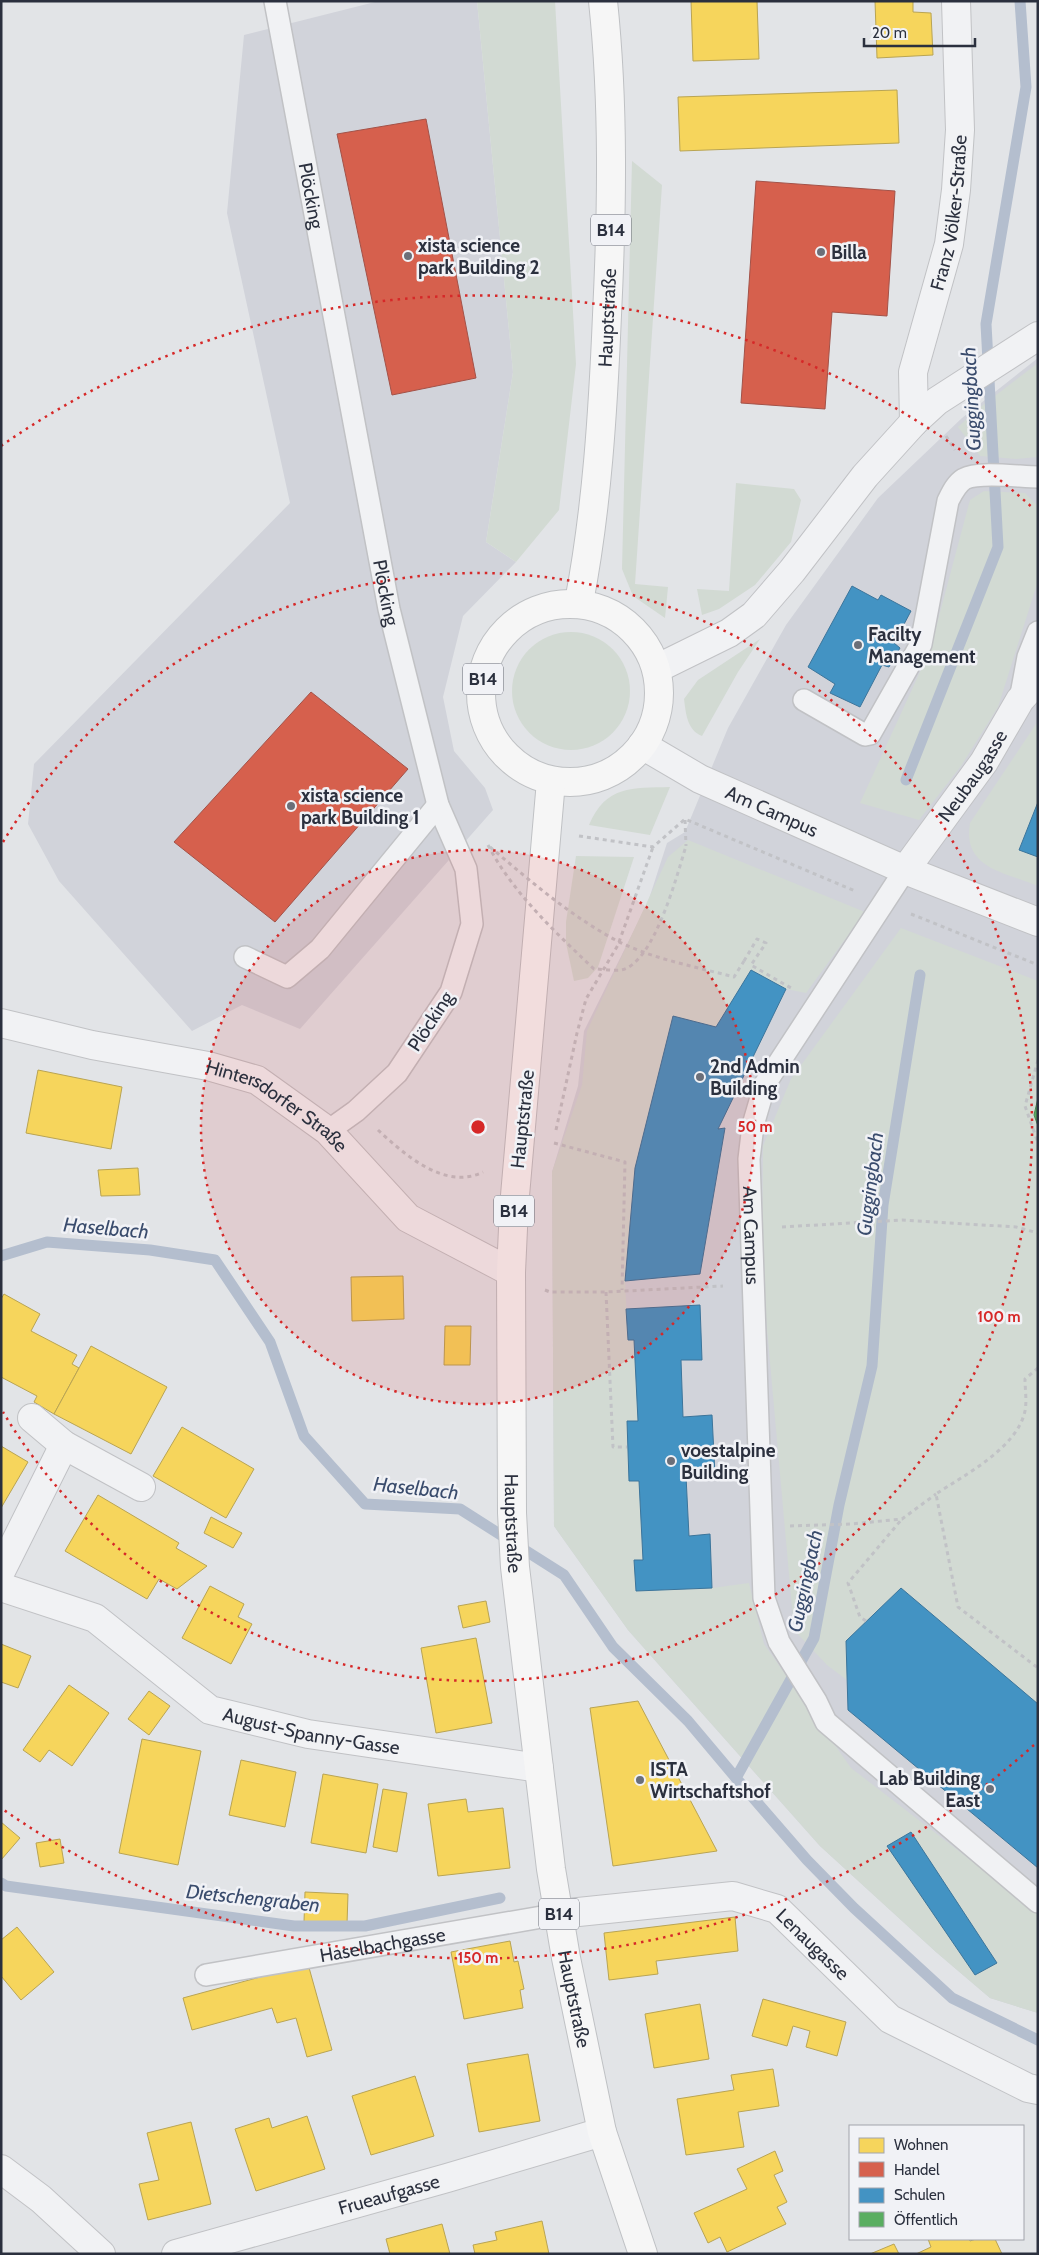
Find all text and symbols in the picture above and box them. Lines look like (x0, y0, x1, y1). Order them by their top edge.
scale bar (864, 15, 975, 47)
text: 20 m (872, 24, 907, 42)
street label: Franz Völker-Straße (925, 134, 972, 293)
street label: Plöcking (294, 161, 329, 231)
road number: B14 (591, 214, 631, 246)
place label: xista science park Building 2 (418, 234, 540, 279)
place label: Billa (831, 241, 867, 264)
marker: Billa (815, 246, 827, 258)
marker: xista science park Building 2 (402, 250, 414, 262)
street label: Hauptstraße (594, 268, 621, 368)
water label: Guggingbach (956, 346, 986, 452)
street label: Plöcking (368, 558, 404, 629)
place label: Facilty Management (868, 623, 976, 668)
marker: Facilty Management (852, 639, 864, 651)
road number: B14 (463, 664, 503, 694)
street label: Neubaugasse (933, 726, 1012, 826)
street label: Am Campus (722, 781, 822, 842)
place label: xista science park Building 1 (301, 784, 420, 829)
marker: xista science park Building 1 (285, 800, 297, 812)
street label: Plöcking (403, 987, 459, 1056)
street label: Hintersdorfer Straße (203, 1055, 352, 1157)
place label: 2nd Admin Building (710, 1055, 800, 1100)
street label: Hauptstraße (506, 1068, 539, 1169)
marker: 2nd Admin Building (694, 1071, 706, 1083)
centre of rings (469, 1118, 487, 1136)
text: 50 m (737, 1118, 773, 1136)
water label: Guggingbach (852, 1131, 888, 1237)
street label: Am Campus (738, 1186, 764, 1285)
road number: B14 (494, 1196, 534, 1226)
water label: Haselbach (62, 1212, 150, 1244)
text: 100 m (977, 1308, 1021, 1326)
place label: voestalpine Building (681, 1439, 776, 1484)
marker: voestalpine Building (665, 1455, 677, 1467)
water label: Haselbach (372, 1472, 460, 1504)
street label: Hauptstraße (500, 1474, 527, 1574)
water label: Guggingbach (782, 1528, 828, 1634)
street label: August-Spanny-Gasse (221, 1703, 402, 1759)
place label: ISTA Wirtschaftshof (650, 1758, 771, 1803)
place label: Lab Building East (879, 1767, 980, 1812)
marker: ISTA Wirtschaftshof (634, 1774, 646, 1786)
marker: Lab Building East (984, 1783, 996, 1795)
water label: Dietschengraben (185, 1879, 321, 1917)
road number: B14 (539, 1898, 579, 1930)
street label: Lenaugasse (771, 1904, 854, 1985)
street label: Haselbachgasse (318, 1923, 447, 1967)
text: 150 m (458, 1949, 498, 1967)
street label: Hauptstraße (553, 1949, 595, 2050)
legend (849, 2125, 1024, 2240)
text: Wohnen (894, 2136, 948, 2154)
text: Handel (894, 2161, 940, 2179)
street label: Frueaufgasse (336, 2170, 442, 2220)
text: Schulen (894, 2186, 945, 2204)
text: Öffentlich (894, 2211, 958, 2229)

